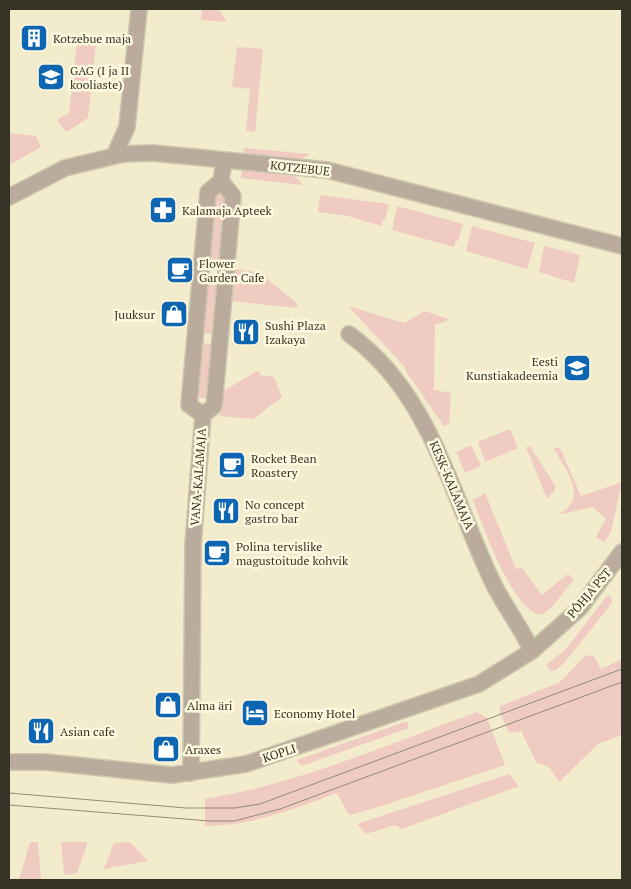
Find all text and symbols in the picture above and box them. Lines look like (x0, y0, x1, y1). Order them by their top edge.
building icon: Kotzebue maja (19, 23, 49, 53)
place label: Kotzebue maja (53, 31, 131, 46)
school or university icon: GAG (I ja II kooliaste) (36, 62, 66, 92)
place label: GAG (I ja II kooliaste) (70, 63, 129, 92)
street label: KOTZEBUE (269, 157, 331, 179)
pharmacy icon: Kalamaja Apteek (148, 195, 178, 225)
place label: Kalamaja Apteek (182, 203, 272, 218)
cafe icon: Flower Garden Cafe (165, 255, 195, 285)
place label: Flower Garden Cafe (199, 256, 264, 285)
shop icon: Juuksur (159, 299, 189, 329)
place label: Juuksur (114, 307, 155, 322)
restaurant icon: Sushi Plaza Izakaya (231, 317, 261, 347)
place label: Sushi Plaza Izakaya (265, 318, 326, 347)
school or university icon: Eesti Kunstiakadeemia (562, 353, 592, 383)
place label: Eesti Kunstiakadeemia (466, 354, 558, 383)
street label: VANA-KALAMAJA (187, 427, 209, 526)
street label: KESK-KALAMAJA (427, 438, 478, 532)
cafe icon: Rocket Bean Roastery (217, 450, 247, 480)
place label: Rocket Bean Roastery (251, 451, 317, 480)
restaurant icon: No concept gastro bar (211, 496, 241, 526)
place label: No concept gastro bar (245, 497, 306, 526)
cafe icon: Polina tervislike magustoitude kohvik (202, 538, 232, 568)
place label: Polina tervislike magustoitude kohvik (236, 539, 349, 568)
street label: PÕHJA PST (564, 565, 615, 621)
shop icon: Alma äri (153, 690, 183, 720)
place label: Alma äri (187, 698, 233, 713)
hotel icon: Economy Hotel (240, 698, 270, 728)
place label: Economy Hotel (274, 706, 356, 721)
restaurant icon: Asian cafe (26, 716, 56, 746)
place label: Asian cafe (60, 724, 115, 739)
shop icon: Araxes (151, 734, 181, 764)
street label: KOPLI (260, 741, 298, 765)
place label: Araxes (185, 742, 221, 757)

